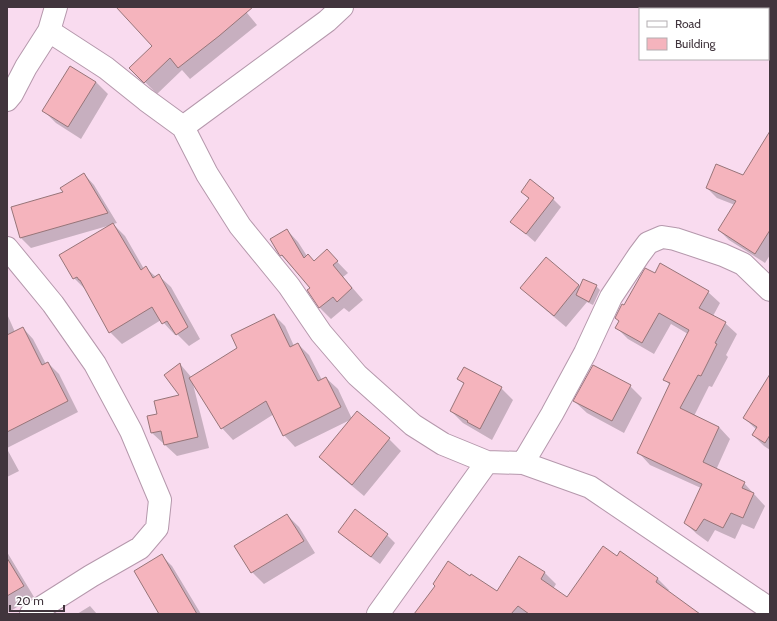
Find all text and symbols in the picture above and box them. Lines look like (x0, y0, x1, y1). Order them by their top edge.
legend (639, 8, 769, 60)
text: Road (675, 16, 701, 31)
text: Building (675, 36, 717, 51)
scale bar (10, 587, 64, 613)
text: 20 m (16, 593, 44, 608)

